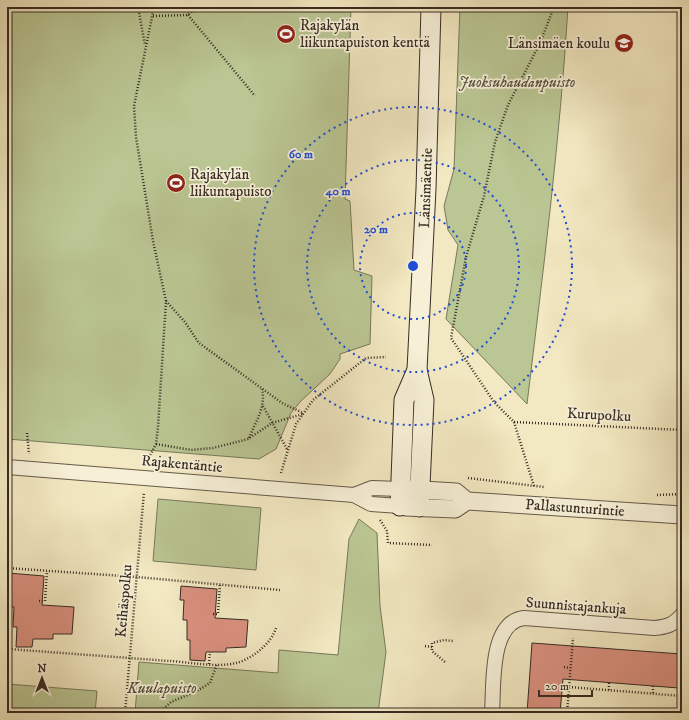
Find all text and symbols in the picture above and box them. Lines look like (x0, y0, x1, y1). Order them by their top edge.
place label: Rajakylän liikuntapuiston kenttä (300, 16, 430, 52)
sports icon: Rajakylän liikuntapuiston kenttä (275, 23, 297, 45)
school or university icon: Länsimäen koulu (613, 32, 635, 54)
place label: Länsimäen koulu (508, 34, 610, 53)
park label: Juoksuhaudanpuisto (459, 73, 576, 92)
text: 60 m (289, 147, 313, 162)
street label: Länsimäentie (415, 147, 437, 229)
place label: Rajakylän liikuntapuisto (190, 165, 272, 201)
sports icon: Rajakylän liikuntapuisto (165, 172, 187, 194)
text: 40 m (325, 184, 350, 199)
text: 20 m (364, 222, 388, 237)
centre of rings (406, 259, 420, 273)
street label: Kurupolku (566, 404, 632, 426)
street label: Rajakentäntie (141, 451, 223, 477)
street label: Pallastunturintie (525, 495, 625, 521)
street label: Keihäspolku (111, 564, 137, 638)
street label: Suunnistajankuja (525, 593, 627, 619)
north arrow (22, 658, 62, 698)
text: N (37, 662, 47, 676)
scale bar (539, 672, 592, 698)
park label: Kuulapuisto (126, 679, 197, 698)
text: 20 m (545, 679, 569, 694)

